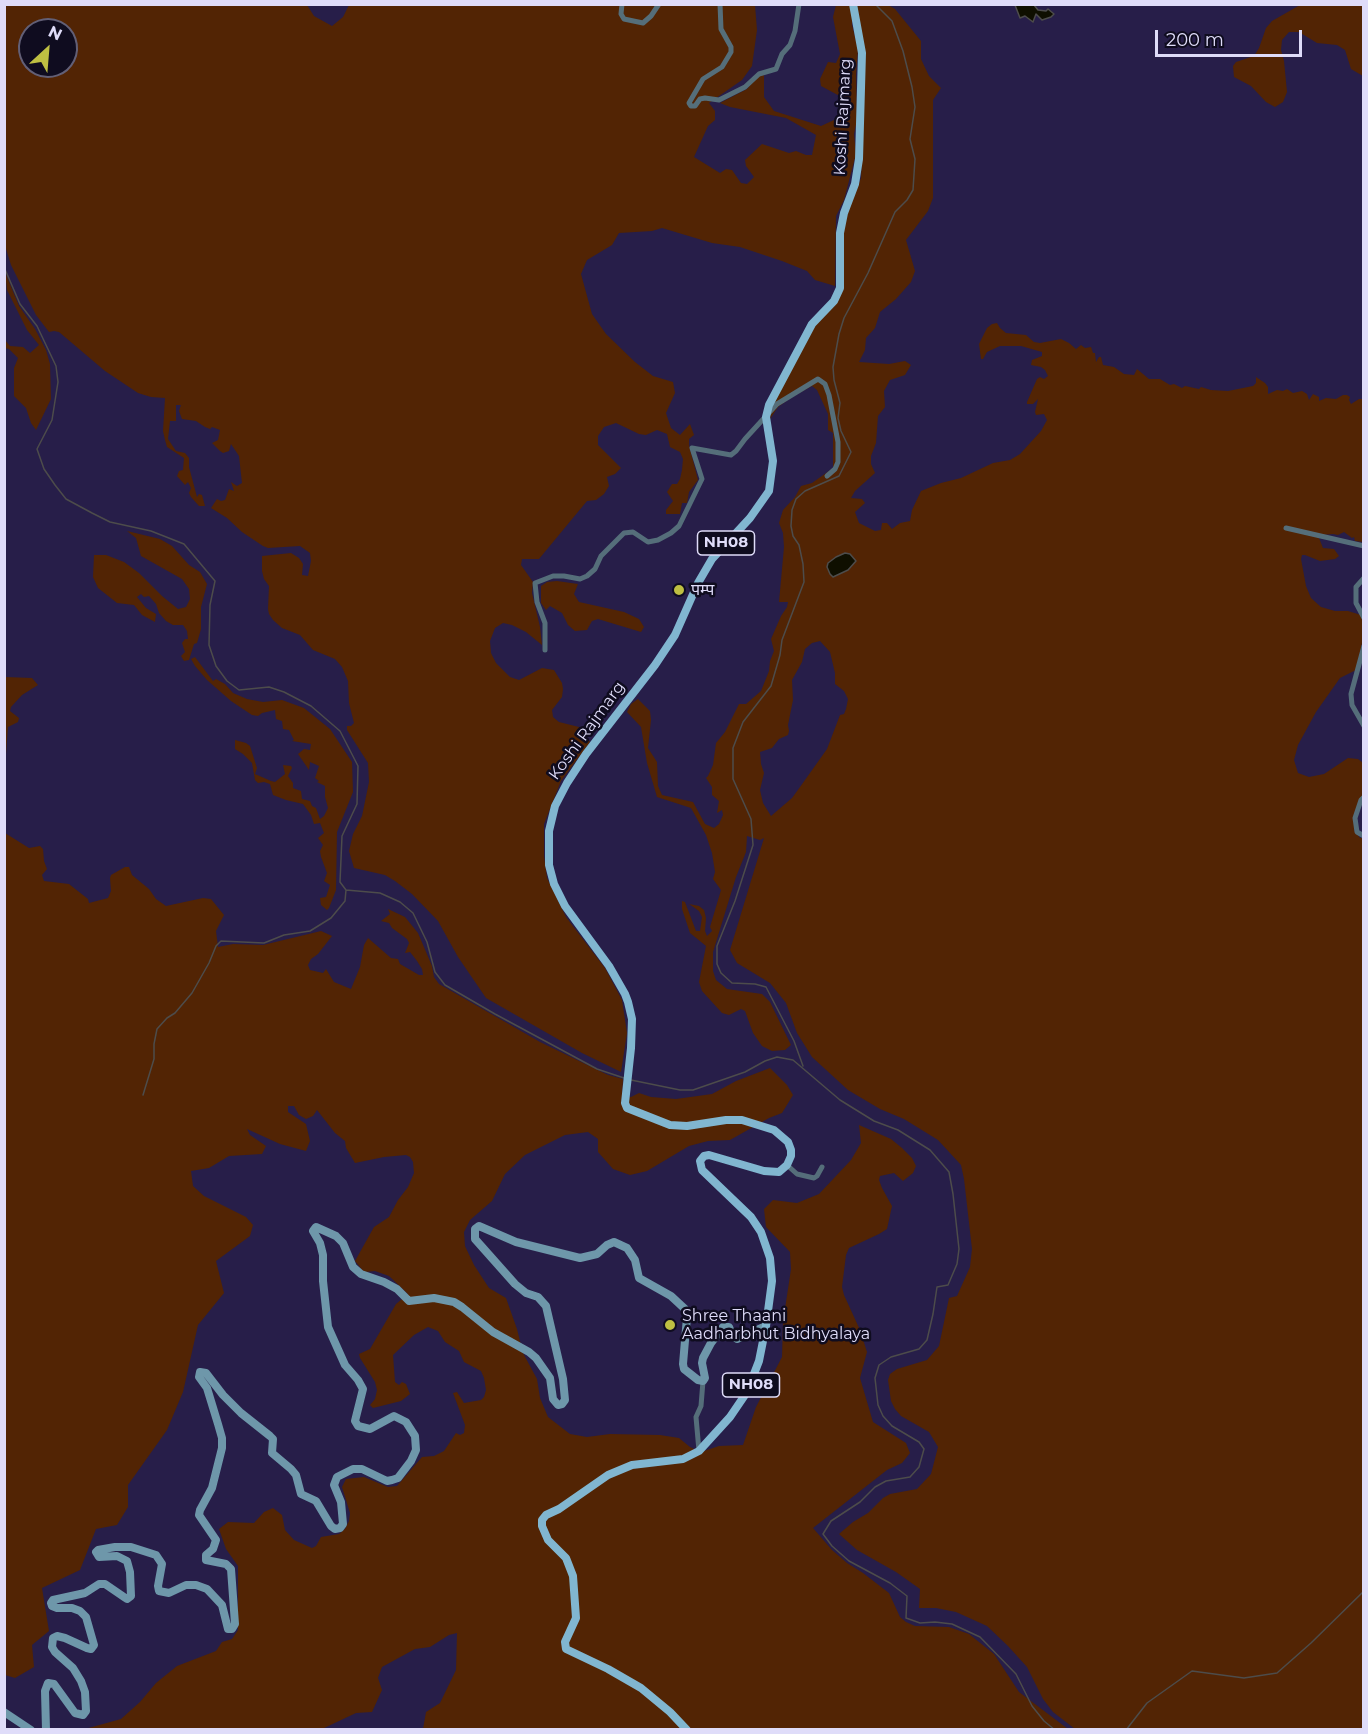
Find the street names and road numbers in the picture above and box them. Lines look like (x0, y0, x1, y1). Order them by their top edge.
street label: Koshi Rajmarg (830, 58, 856, 176)
road number: NH08 (698, 531, 754, 555)
street label: Koshi Rajmarg (545, 678, 629, 784)
road number: NH08 (722, 1373, 780, 1397)

